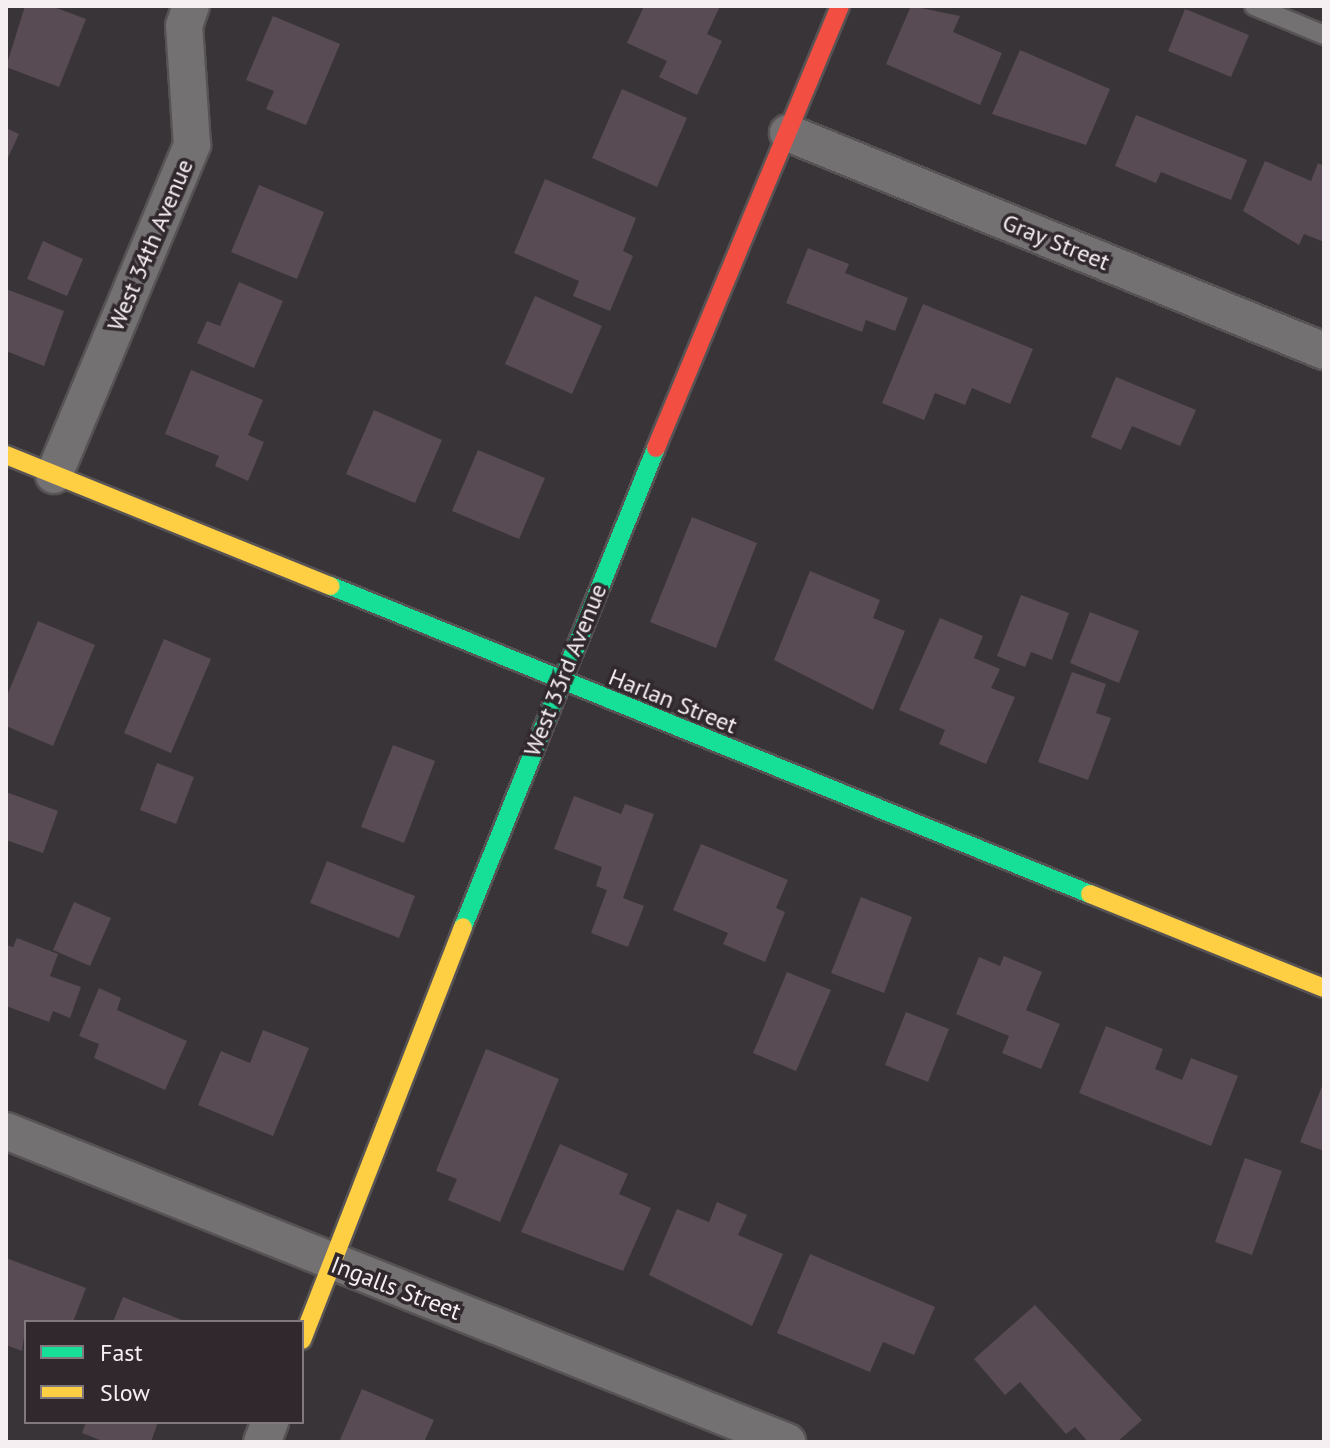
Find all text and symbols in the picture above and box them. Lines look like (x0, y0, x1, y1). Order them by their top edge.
street label: West 34th Avenue (101, 154, 199, 336)
street label: Gray Street (998, 207, 1114, 277)
street label: West 33rd Avenue (517, 579, 613, 761)
street label: Harlan Street (605, 662, 741, 740)
street label: Ingalls Street (327, 1250, 465, 1326)
legend (24, 1320, 304, 1424)
text: Fast (100, 1337, 143, 1368)
text: Slow (100, 1377, 150, 1408)

